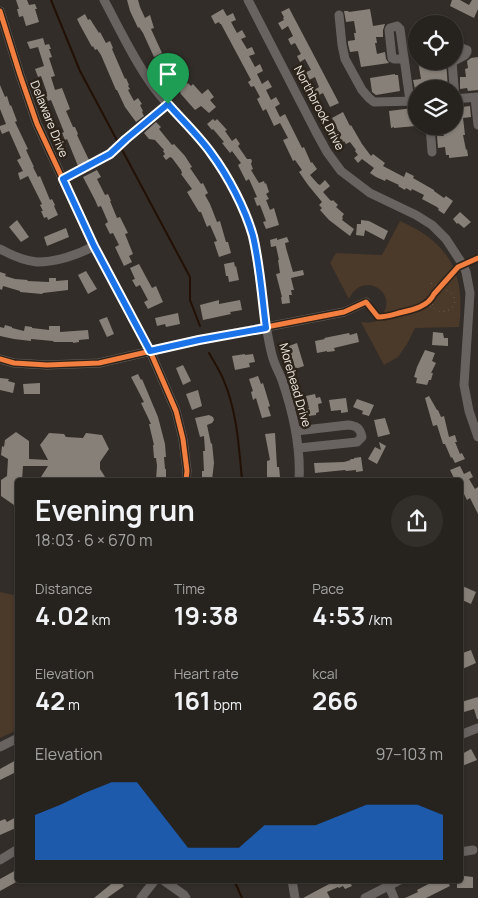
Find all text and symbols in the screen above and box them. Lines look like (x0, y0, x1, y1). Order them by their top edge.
map controls (408, 15, 463, 135)
button: locate (408, 15, 463, 70)
pin (147, 53, 189, 104)
icon: arrive (154, 60, 182, 88)
street label: Northbrook Drive (290, 62, 349, 153)
street label: Delaware Drive (26, 78, 73, 160)
button: layers (408, 80, 463, 135)
street label: Morehead Drive (275, 341, 316, 429)
text: Evening run (35, 491, 195, 529)
button: share (391, 495, 443, 547)
text: 18:03 · 6 × 670 m (35, 529, 153, 551)
text: Distance (35, 579, 92, 598)
text: Time (174, 579, 205, 598)
text: Pace (312, 579, 344, 598)
text: 4.02 (35, 598, 89, 633)
text: 19:38 (174, 598, 239, 633)
text: 4:53 (312, 598, 365, 633)
text: km (89, 610, 110, 629)
text: /km (365, 610, 392, 629)
text: Elevation (35, 664, 94, 683)
text: Heart rate (174, 664, 239, 683)
text: kcal (312, 664, 338, 683)
text: 42 (35, 683, 65, 718)
text: 161 (174, 683, 211, 718)
text: 266 (312, 683, 358, 718)
text: m (65, 695, 80, 714)
text: bpm (211, 695, 242, 714)
text: Elevation (35, 743, 103, 765)
text: 97–103 m (376, 743, 443, 765)

